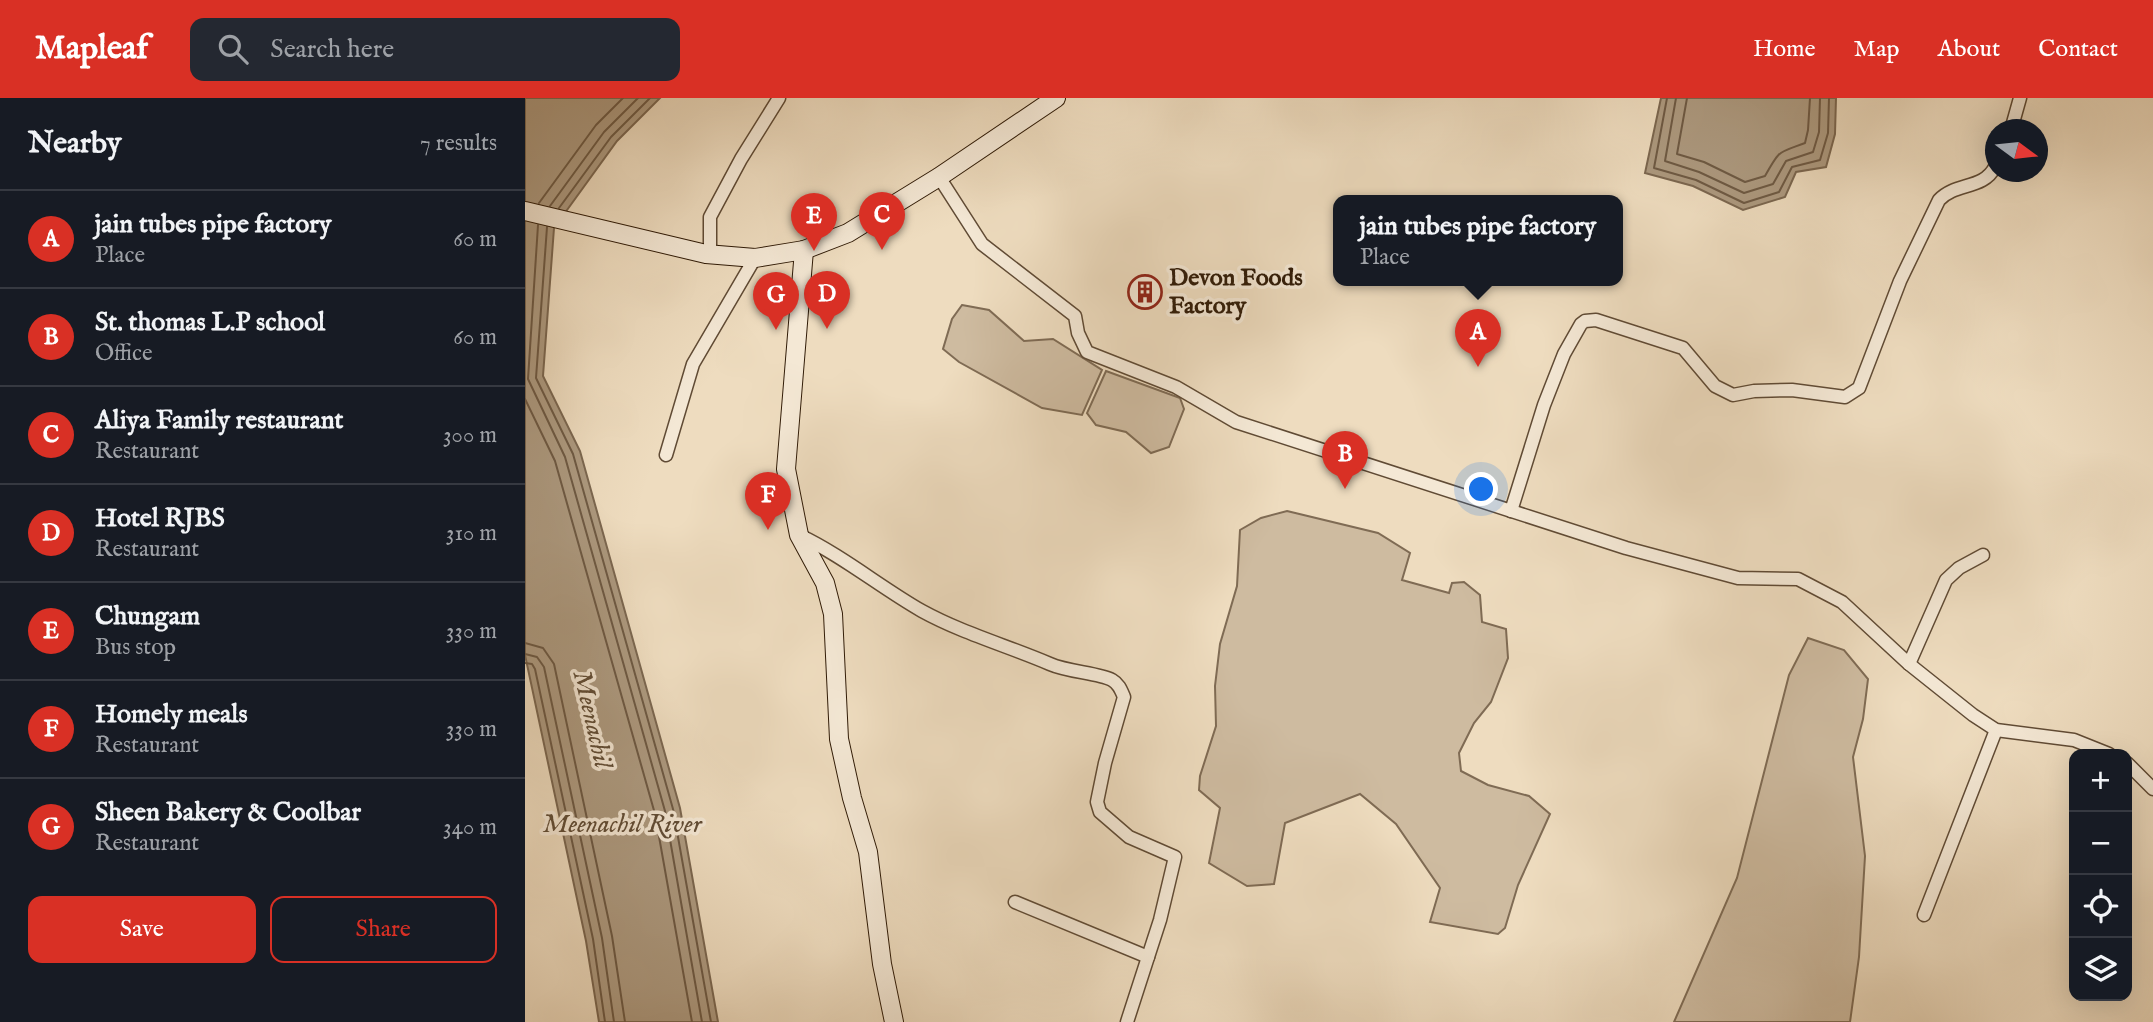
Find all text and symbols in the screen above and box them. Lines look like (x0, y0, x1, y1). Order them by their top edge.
search box (190, 18, 680, 81)
text: Mapleaf (35, 28, 148, 70)
icon: search (214, 30, 252, 68)
text: Search here (270, 33, 394, 66)
text: Home (1753, 34, 1816, 65)
text: Map (1854, 34, 1900, 65)
text: About (1938, 34, 2000, 65)
text: Contact (2038, 34, 2118, 65)
north arrow (1985, 119, 2048, 182)
text: Nearby (28, 125, 121, 163)
text: 7 results (420, 129, 497, 158)
pin: C (859, 192, 905, 250)
pin: E (791, 193, 837, 251)
popup (1333, 195, 1623, 286)
text: jain tubes pipe factory (95, 208, 331, 241)
text: jain tubes pipe factory (1360, 210, 1596, 243)
text: A (43, 225, 59, 254)
text: 60 m (453, 225, 497, 254)
text: Place (95, 241, 145, 270)
text: Place (1360, 243, 1410, 272)
place label: Devon Foods Factory (1169, 263, 1303, 322)
pin: D (804, 271, 850, 329)
pin: G (753, 272, 799, 330)
building icon: Devon Foods Factory (1126, 273, 1164, 311)
text: St. thomas L.P school (95, 306, 325, 339)
pin: A (1455, 309, 1501, 367)
text: B (43, 323, 59, 352)
text: 60 m (453, 323, 497, 352)
text: Office (95, 339, 152, 368)
text: Aliya Family restaurant (95, 404, 343, 437)
text: C (43, 421, 59, 450)
text: 300 m (443, 421, 497, 450)
pin: B (1322, 431, 1368, 489)
text: Restaurant (95, 437, 199, 466)
pin: F (745, 472, 791, 530)
your location (1464, 472, 1498, 506)
text: Hotel RJBS (95, 502, 225, 535)
text: D (42, 519, 60, 548)
text: 310 m (446, 519, 497, 548)
text: Restaurant (95, 535, 199, 564)
text: Chungam (95, 600, 200, 633)
text: E (43, 617, 59, 646)
text: 330 m (446, 617, 497, 646)
text: Bus stop (95, 633, 176, 662)
water label: Meenachil (565, 667, 620, 773)
text: Homely meals (95, 698, 248, 731)
text: F (44, 715, 58, 744)
text: 330 m (446, 715, 497, 744)
text: Restaurant (95, 731, 199, 760)
map controls (2069, 749, 2132, 1001)
button: + (2069, 749, 2132, 812)
text: Sheen Bakery & Coolbar (95, 796, 361, 829)
water label: Meenachil River (542, 808, 703, 841)
button: − (2069, 812, 2132, 875)
text: G (42, 813, 60, 842)
text: 340 m (443, 813, 497, 842)
text: Restaurant (95, 829, 199, 858)
button: locate (2069, 875, 2132, 938)
button: Save (28, 896, 256, 963)
button: Share (270, 896, 497, 963)
button: layers (2069, 938, 2132, 1001)

